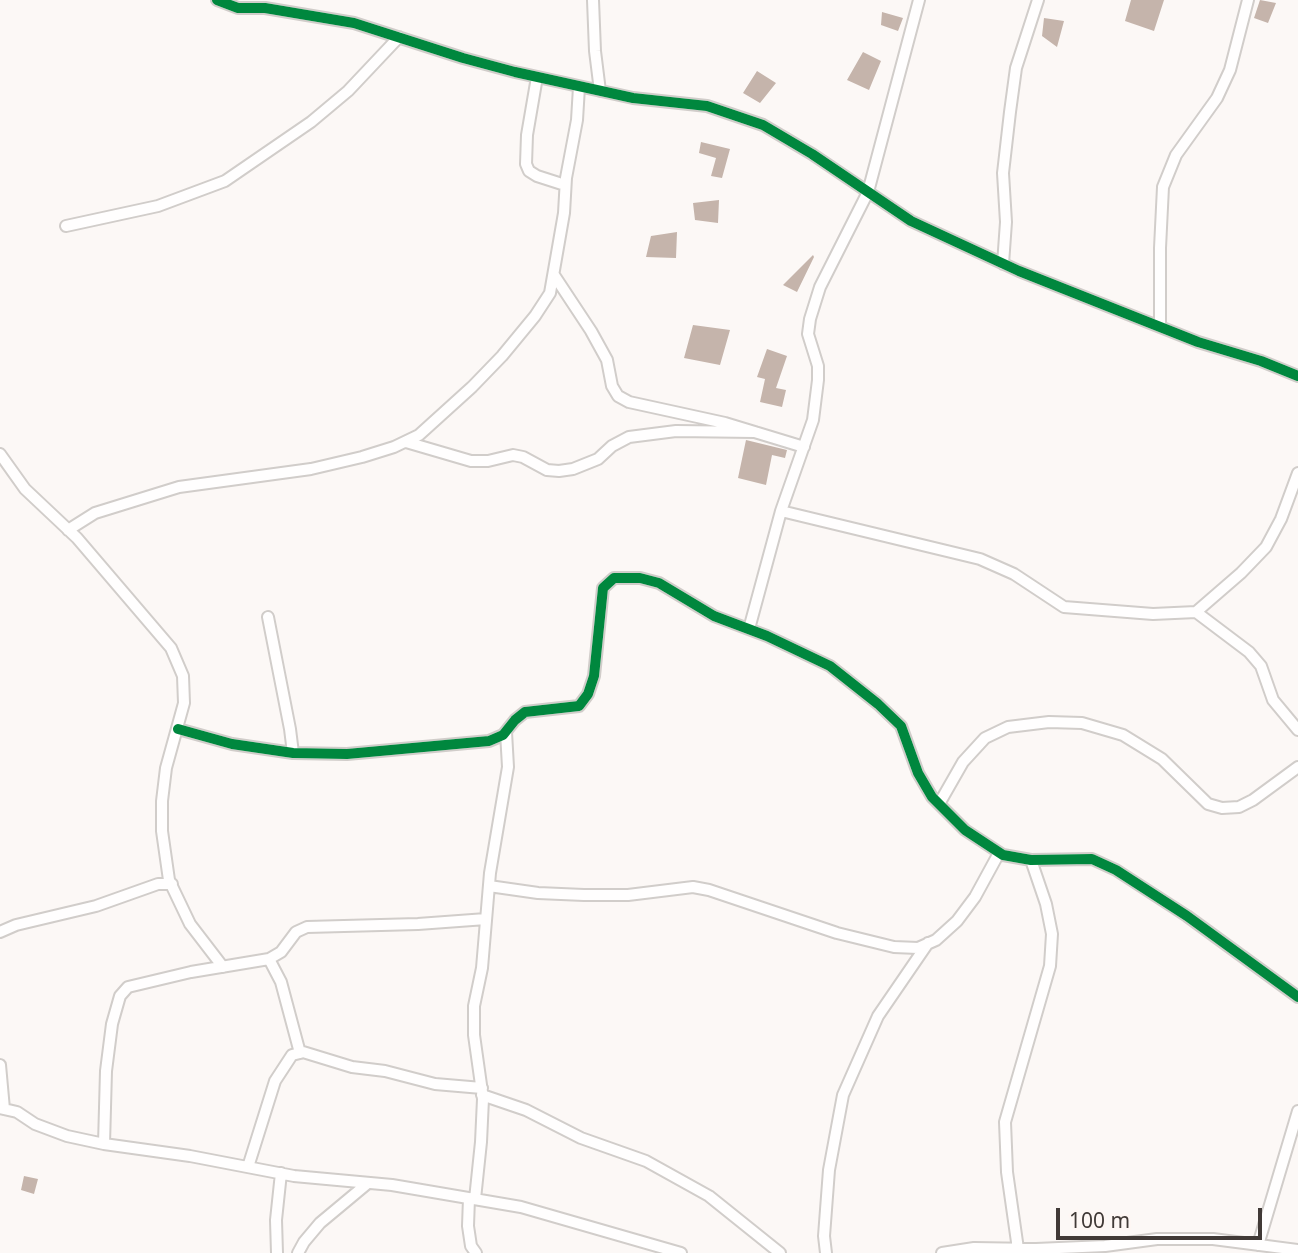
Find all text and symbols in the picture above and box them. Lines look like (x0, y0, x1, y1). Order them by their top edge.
scale bar (1060, 1194, 1266, 1238)
text: 100 m (1069, 1206, 1130, 1234)

